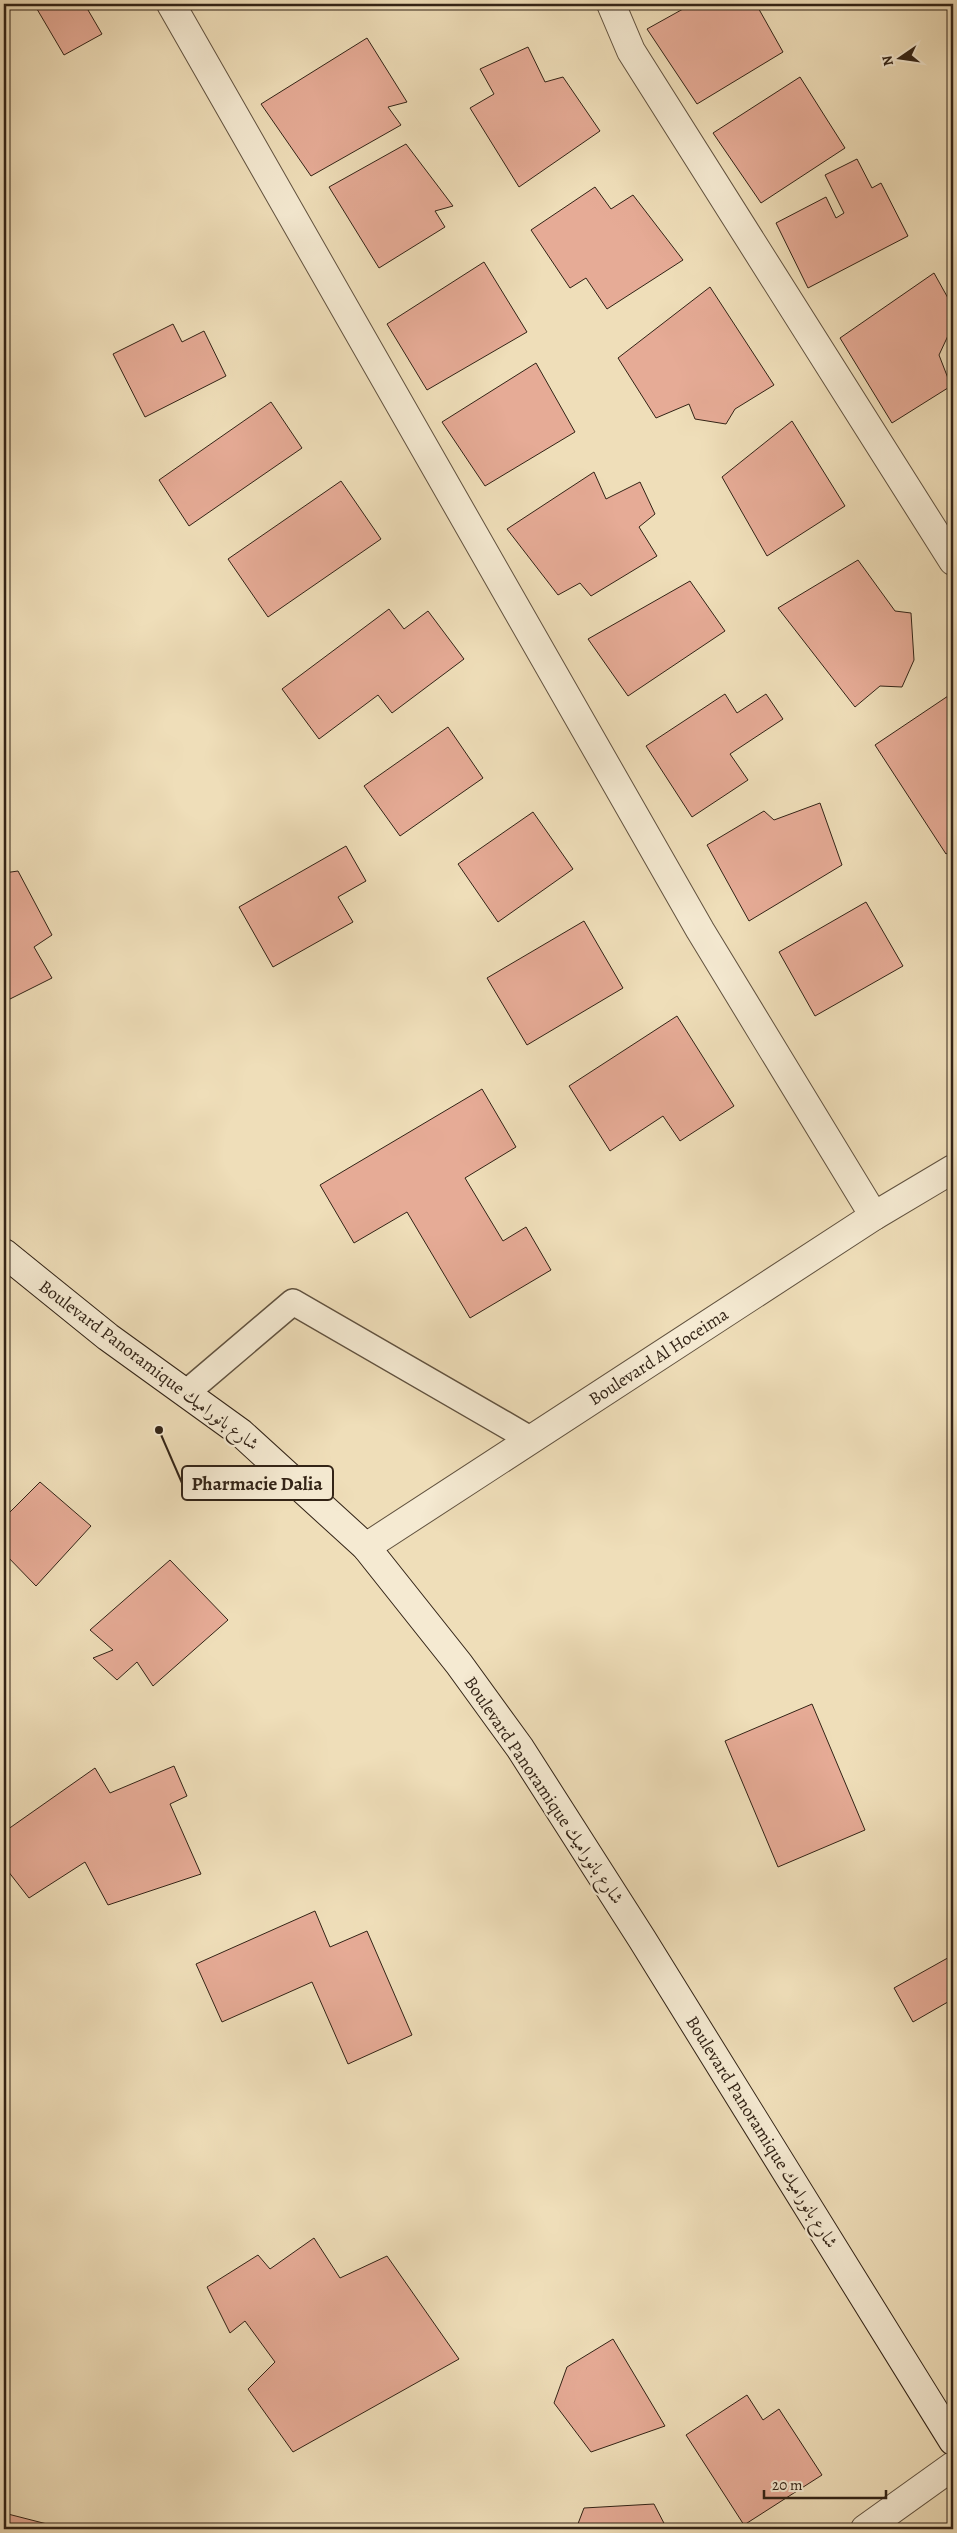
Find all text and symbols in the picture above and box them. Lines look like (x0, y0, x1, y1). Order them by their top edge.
north arrow (874, 32, 924, 82)
text: N (877, 54, 898, 68)
street label: Boulevard Panoramique شارع بانوراميك (32, 1274, 264, 1458)
street label: Boulevard Al Hoceima (584, 1302, 733, 1411)
callout: Pharmacie Dalia (182, 1466, 333, 1500)
text: Pharmacie Dalia (191, 1471, 323, 1497)
street label: Boulevard Panoramique شارع بانوراميك (456, 1672, 629, 1910)
street label: Boulevard Panoramique شارع بانوراميك (678, 2011, 844, 2254)
scale bar (764, 2468, 887, 2500)
text: 20 m (772, 2475, 803, 2495)

